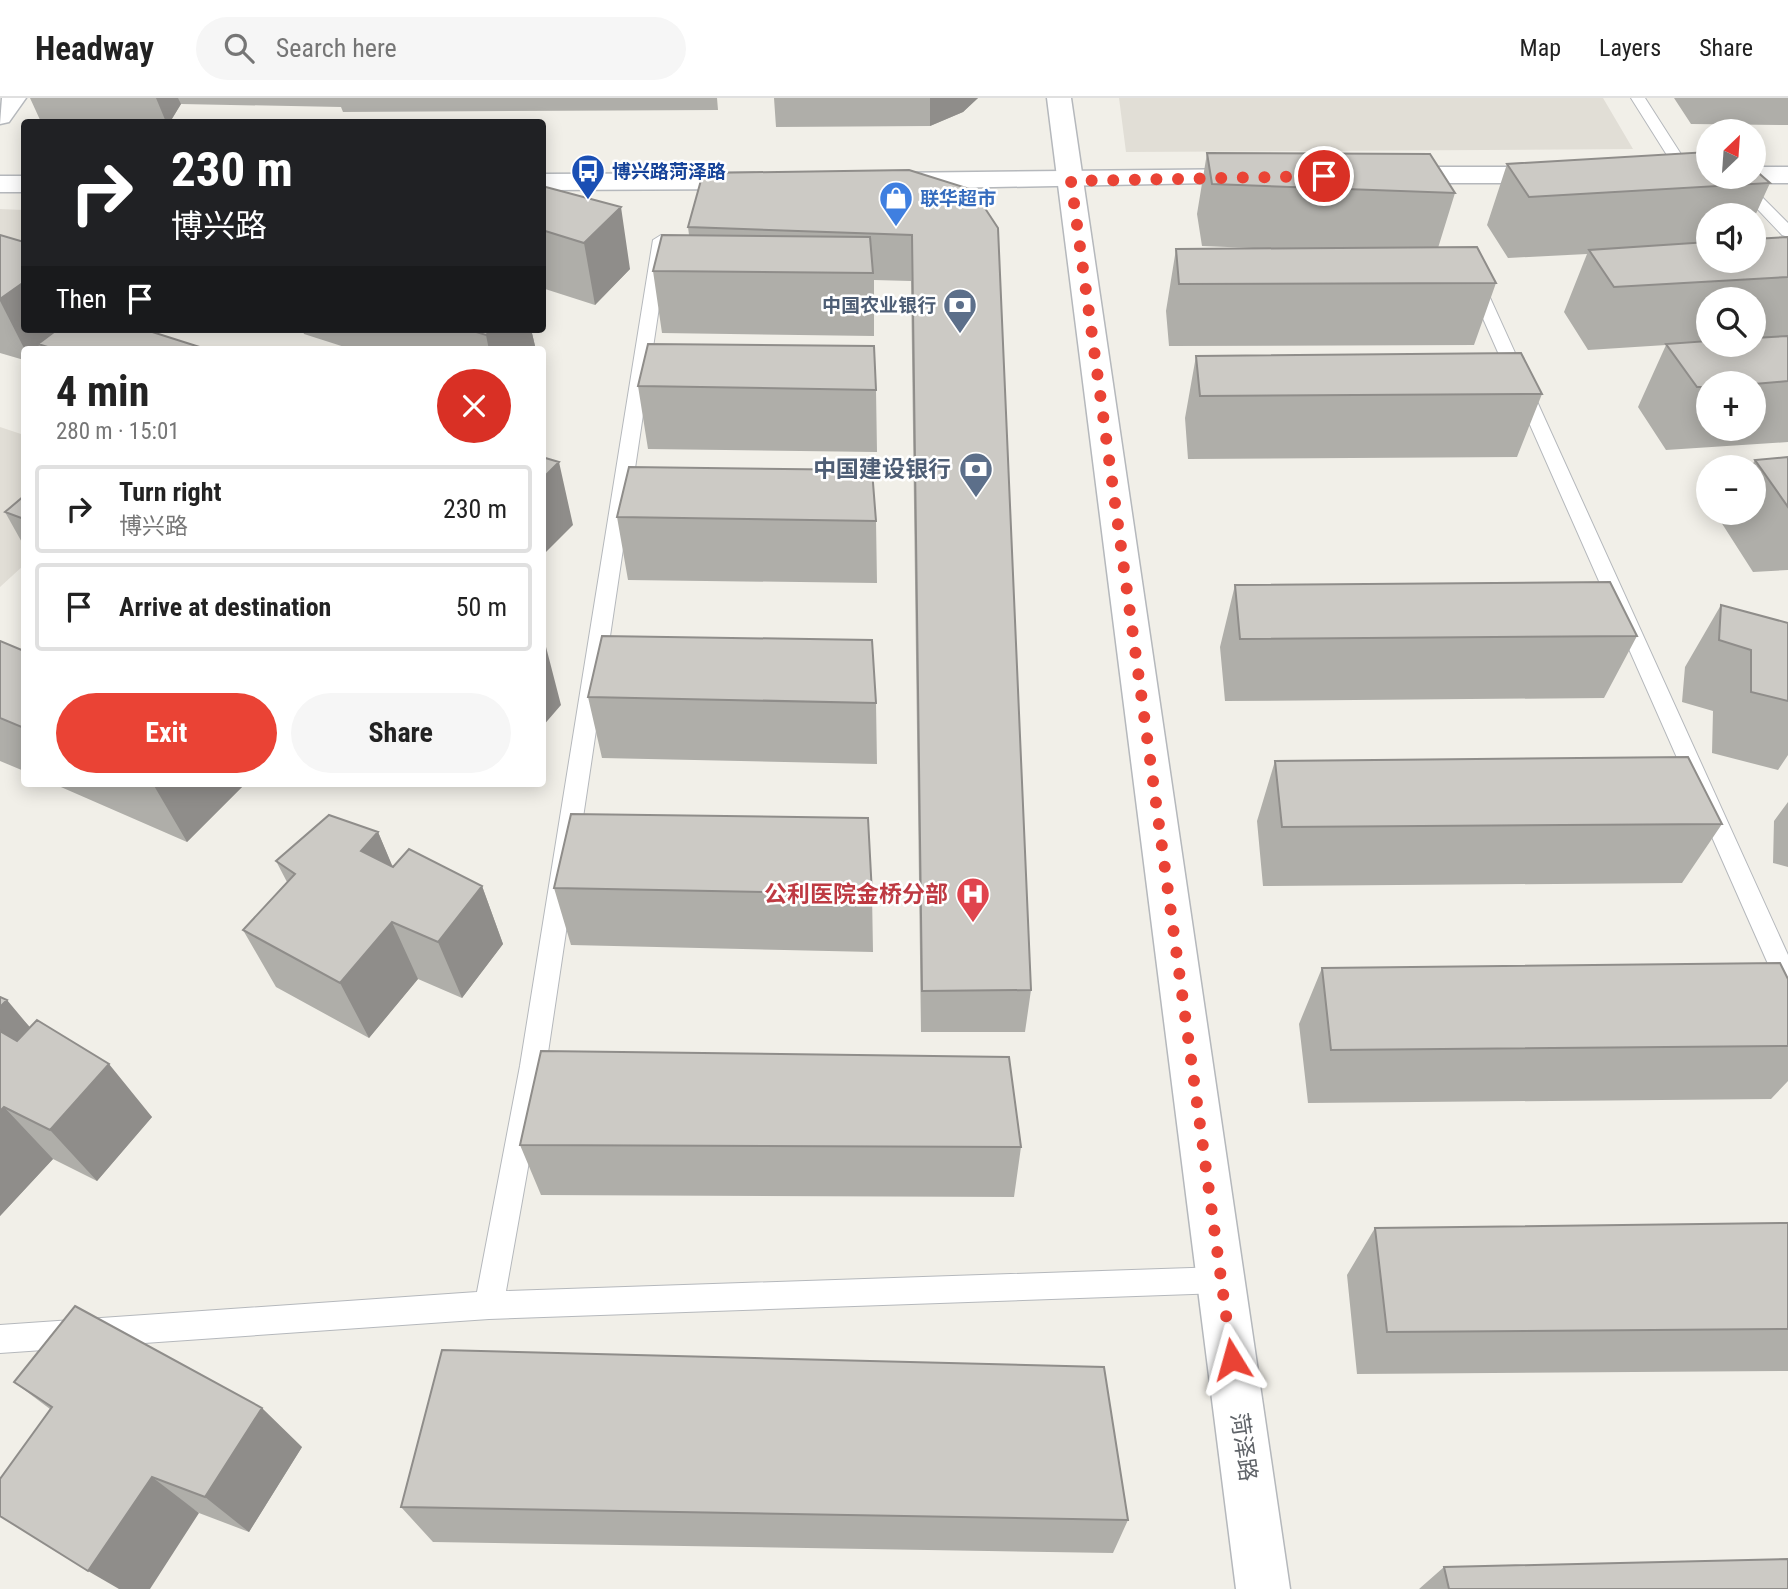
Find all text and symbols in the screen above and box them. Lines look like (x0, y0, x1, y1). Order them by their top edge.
search box (196, 17, 686, 80)
text: Headway (35, 29, 154, 68)
icon: search (220, 29, 258, 67)
text: Search here (276, 33, 397, 63)
text: Map (1520, 34, 1561, 62)
text: Layers (1599, 34, 1661, 62)
text: Share (1699, 34, 1753, 62)
north arrow (1696, 119, 1766, 189)
map controls (1696, 119, 1766, 525)
text: 230 m (171, 141, 293, 198)
pin (1294, 146, 1354, 206)
icon: right (56, 147, 147, 238)
bus stop icon: 博兴路菏泽路 (569, 152, 607, 201)
icon: arrive (1305, 157, 1343, 195)
place label: 博兴路菏泽路 (612, 160, 726, 183)
shop icon: 联华超市 (877, 179, 915, 228)
place label: 联华超市 (920, 187, 996, 210)
button: sound (1696, 203, 1766, 273)
text: 博兴路 (171, 207, 267, 245)
icon: arrive (121, 280, 159, 318)
text: Then (56, 284, 107, 314)
bank icon: 中国农业银行 (941, 286, 979, 335)
button: search (1696, 287, 1766, 357)
place label: 中国农业银行 (822, 294, 936, 317)
text: 4 min (56, 367, 149, 416)
button: close (437, 369, 511, 443)
button: + (1696, 371, 1766, 441)
text: 280 m · 15:01 (56, 418, 180, 445)
bank icon: 中国建设银行 (957, 450, 995, 499)
button: − (1696, 455, 1766, 525)
place label: 中国建设银行 (813, 456, 951, 483)
text: Turn right (119, 477, 221, 507)
icon: right (60, 490, 98, 528)
text: 230 m (443, 494, 507, 524)
text: 博兴路 (119, 513, 188, 540)
icon: arrive (60, 588, 98, 626)
text: Arrive at destination (119, 592, 331, 622)
text: 50 m (456, 592, 507, 622)
button: Exit (56, 693, 277, 773)
button: Share (291, 693, 511, 773)
hospital icon: 公利医院金桥分部 (954, 875, 992, 924)
place label: 公利医院金桥分部 (764, 881, 948, 908)
position arrow (1195, 1322, 1269, 1396)
street label: 菏泽路 (1225, 1411, 1262, 1483)

